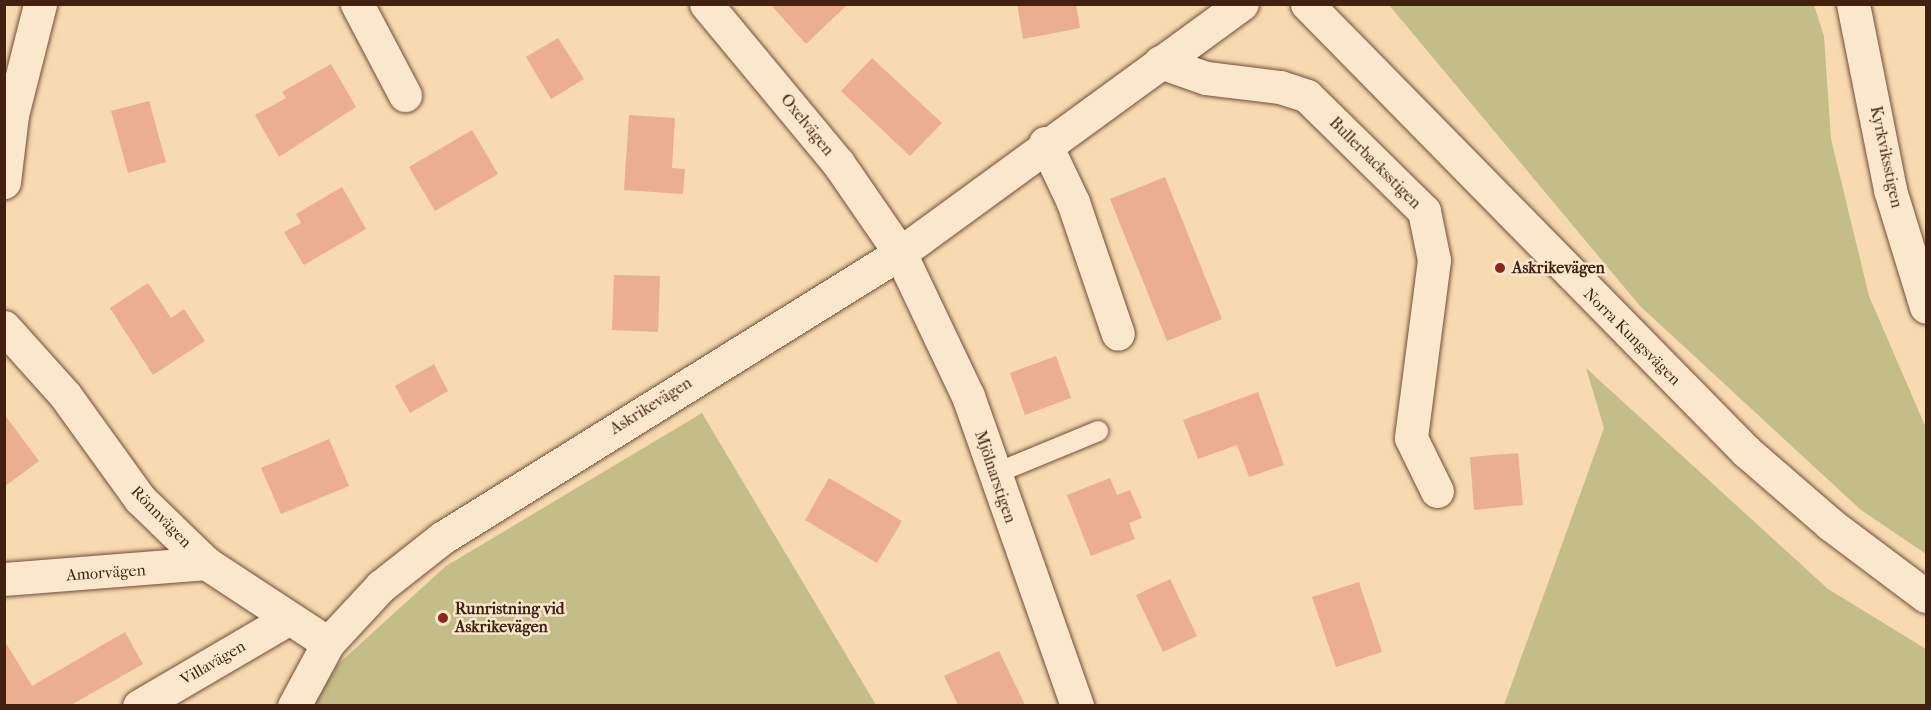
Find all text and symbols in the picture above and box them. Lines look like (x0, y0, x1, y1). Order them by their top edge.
street label: Oxelvägen (776, 90, 838, 160)
street label: Kyrkviksstigen (1866, 104, 1906, 210)
street label: Bullerbacksstigen (1325, 113, 1425, 213)
place label: Askrikevägen (1512, 258, 1605, 278)
marker: Askrikevägen (1493, 261, 1507, 275)
street label: Norra Kungsvägen (1579, 284, 1685, 390)
street label: Askrikevägen (607, 373, 695, 439)
street label: Mjölnarstigen (970, 428, 1020, 526)
street label: Rönnvägen (127, 482, 195, 552)
street label: Amorvägen (66, 561, 146, 585)
place label: Runristning vid Askrikevägen (455, 599, 564, 637)
marker: Runristning vid Askrikevägen (436, 611, 450, 625)
street label: Villavägen (177, 637, 249, 689)

